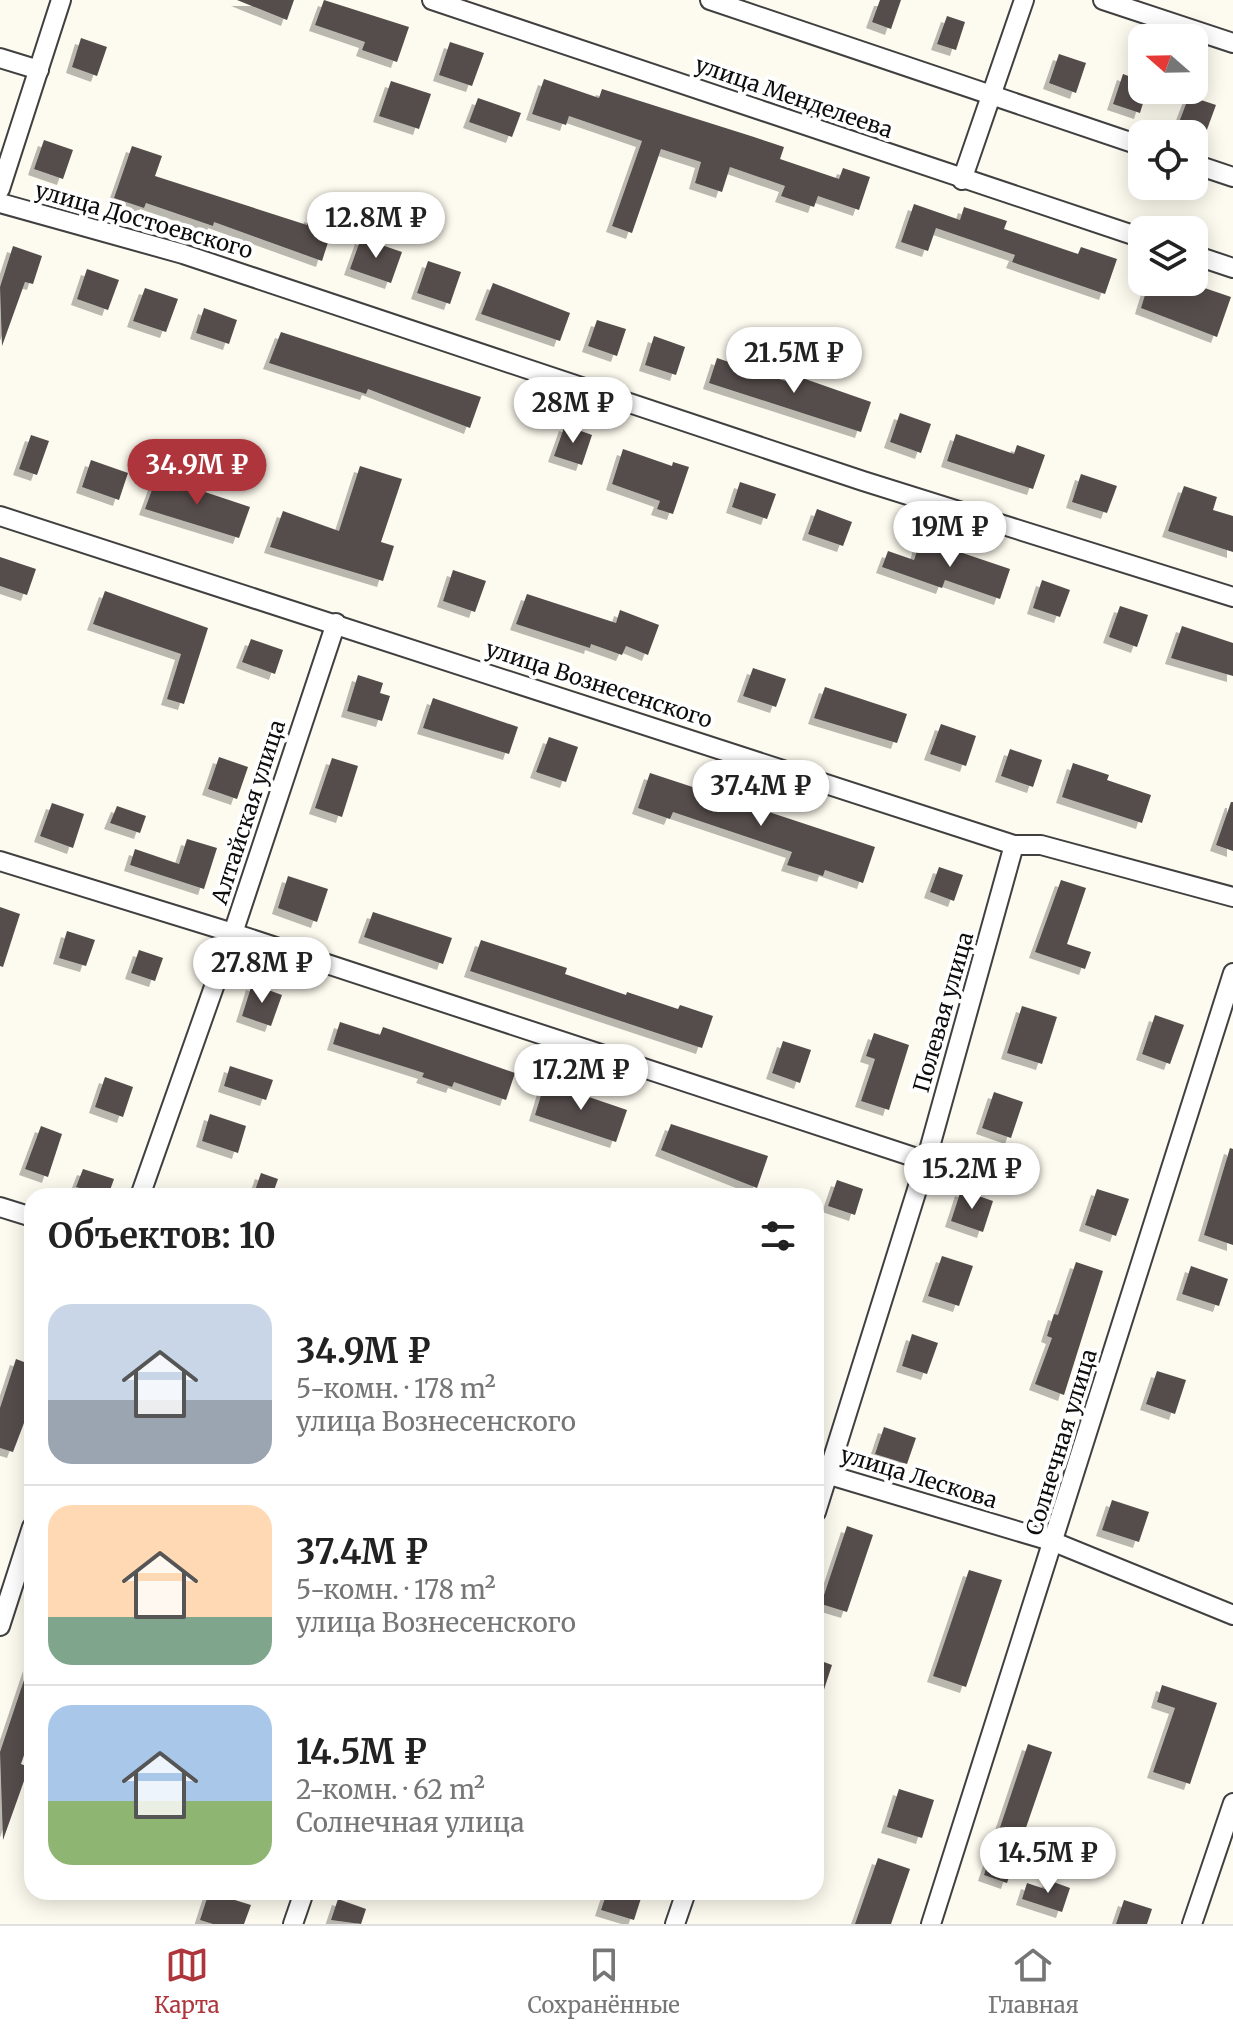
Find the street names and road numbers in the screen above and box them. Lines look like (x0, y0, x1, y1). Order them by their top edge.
street label: улица Менделеева (691, 50, 897, 144)
street label: улица Достоевского (32, 176, 256, 265)
street label: улица Вознесенского (482, 634, 716, 734)
street label: Алтайская улица (205, 716, 291, 909)
street label: Полевая улица (907, 928, 979, 1095)
street label: Солнечная улица (1019, 1345, 1103, 1538)
street label: улица Лескова (837, 1440, 1001, 1514)

